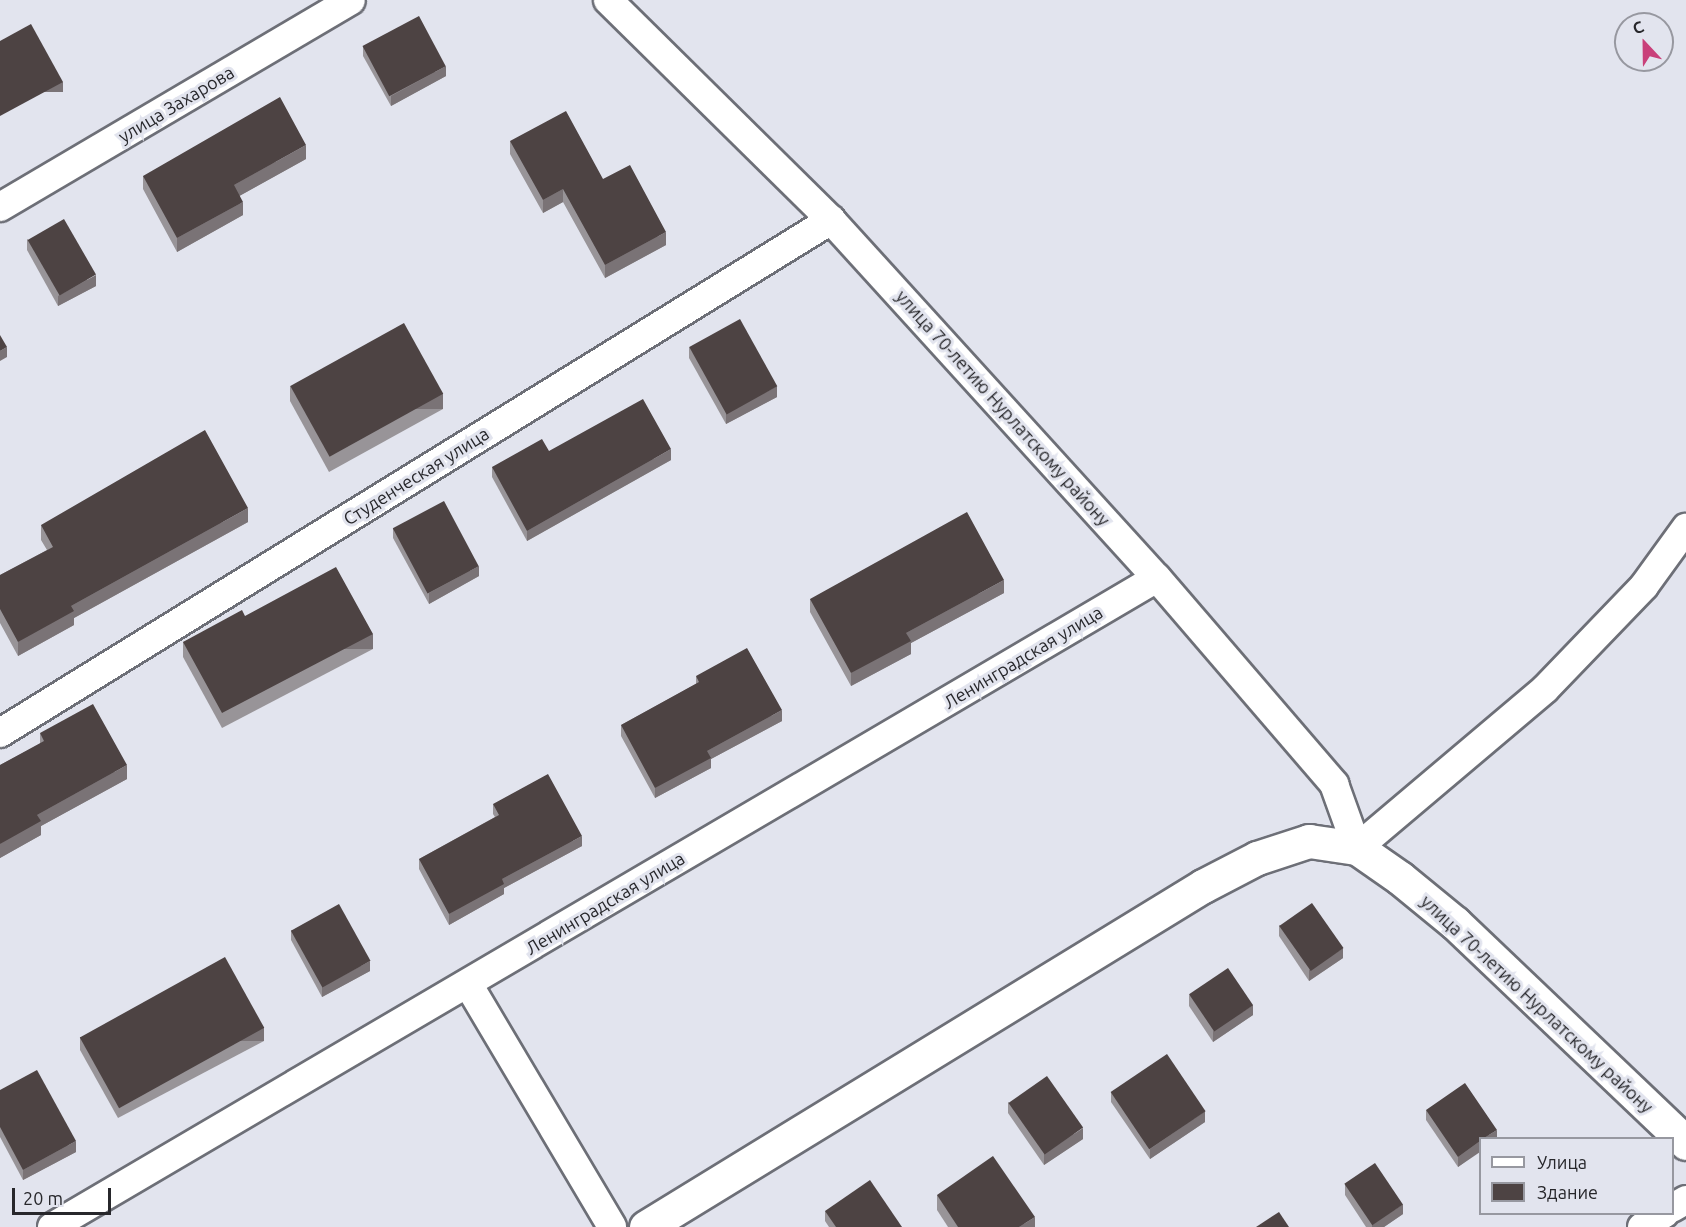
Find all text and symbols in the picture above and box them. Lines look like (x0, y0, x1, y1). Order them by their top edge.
north arrow (1614, 12, 1674, 72)
text: С (1630, 17, 1646, 37)
street label: улица Захарова (114, 61, 238, 147)
street label: улица 70-летию Нурлатскому району (891, 286, 1115, 530)
street label: Студенческая улица (339, 422, 493, 530)
street label: Ленинградская улица (940, 601, 1106, 713)
street label: Ленинградская улица (522, 847, 688, 959)
street label: улица 70-летию Нурлатскому району (1416, 890, 1658, 1118)
legend (1479, 1137, 1674, 1215)
text: Улица (1537, 1152, 1587, 1172)
scale bar (15, 1176, 114, 1214)
text: Здание (1537, 1182, 1598, 1202)
text: 20 m (23, 1188, 63, 1208)

